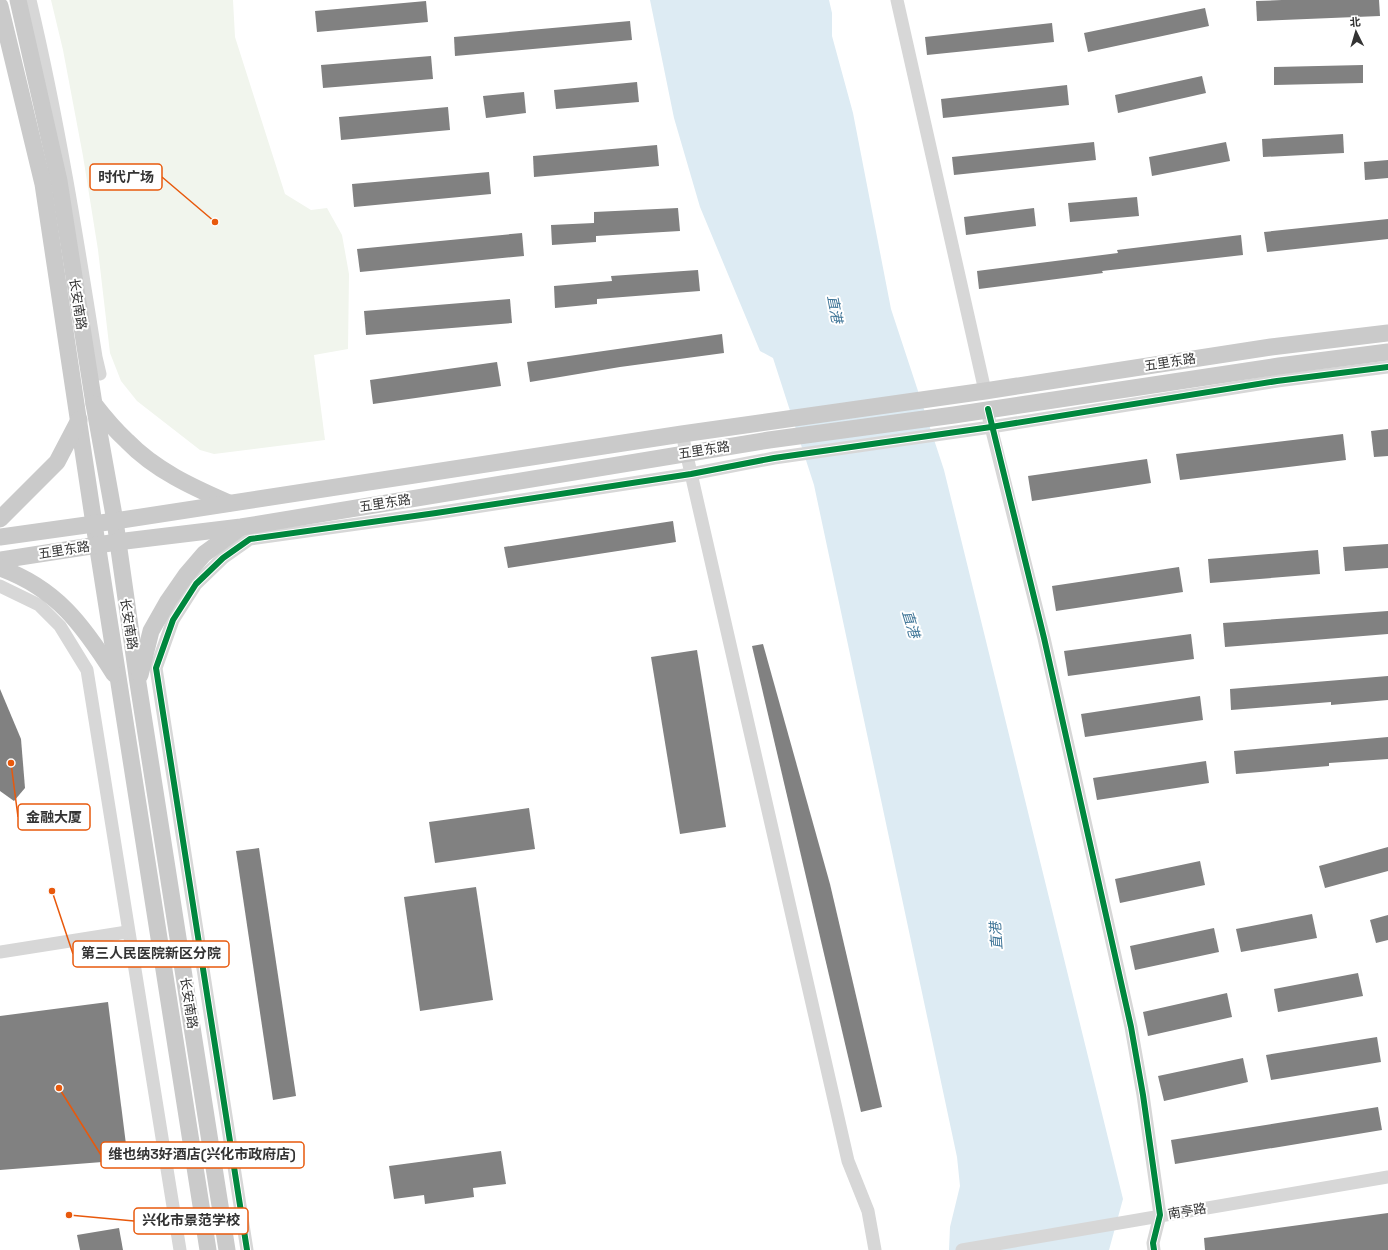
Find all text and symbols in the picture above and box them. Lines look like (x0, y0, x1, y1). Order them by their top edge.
north arrow (1336, 12, 1376, 52)
text: 北 (1349, 15, 1361, 29)
callout: 时代广场 (90, 164, 162, 190)
text: 时代广场 (98, 168, 154, 186)
street label: 长安南路 (66, 277, 90, 331)
water label: 直港 (823, 294, 847, 326)
street label: 五里东路 (1143, 350, 1197, 374)
street label: 五里东路 (677, 438, 731, 462)
street label: 五里东路 (358, 491, 412, 515)
street label: 五里东路 (37, 538, 91, 562)
street label: 长安南路 (117, 597, 141, 651)
water label: 直港 (898, 608, 924, 642)
callout: 金融大厦 (18, 804, 90, 830)
text: 金融大厦 (26, 808, 82, 826)
water label: 直港 (986, 919, 1006, 951)
callout: 第三人民医院新区分院 (73, 941, 229, 967)
text: 第三人民医院新区分院 (81, 944, 221, 962)
street label: 长安南路 (177, 976, 201, 1030)
callout: 维也纳3好酒店(兴化市政府店) (101, 1142, 304, 1168)
text: 维也纳3好酒店(兴化市政府店) (108, 1145, 296, 1163)
street label: 南亭路 (1166, 1200, 1208, 1222)
callout: 兴化市景范学校 (134, 1208, 248, 1234)
text: 兴化市景范学校 (142, 1211, 240, 1229)

